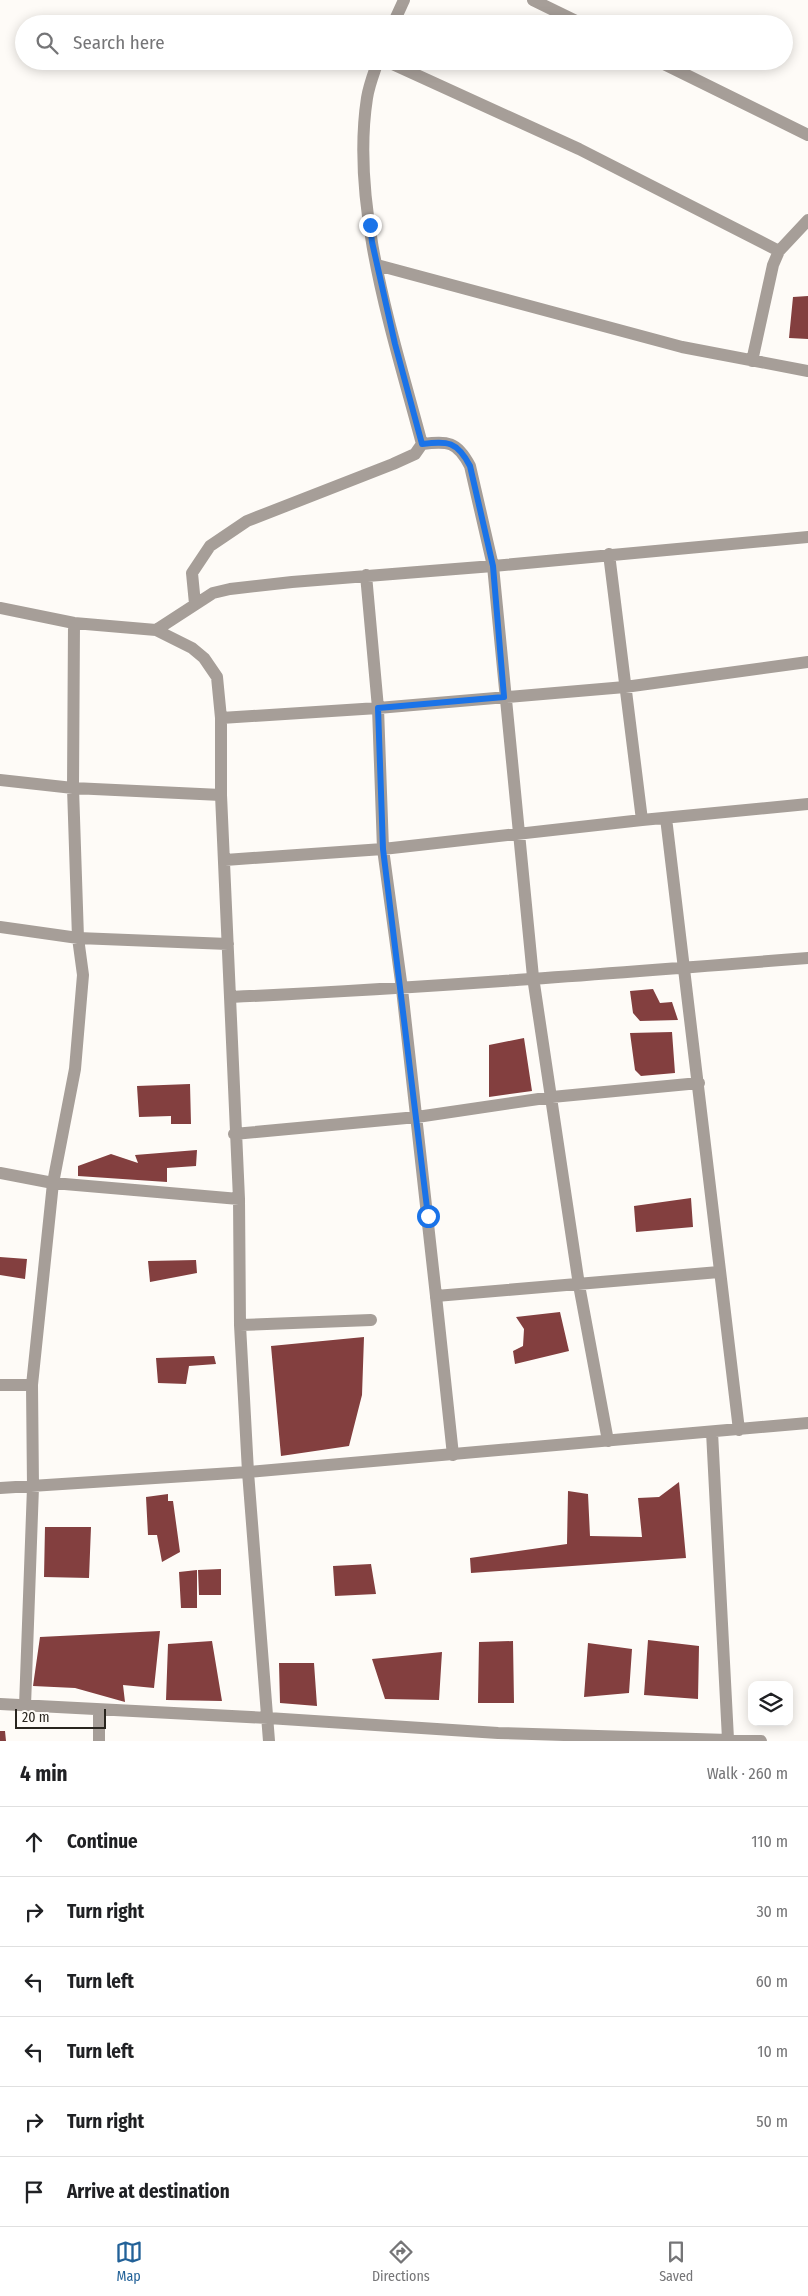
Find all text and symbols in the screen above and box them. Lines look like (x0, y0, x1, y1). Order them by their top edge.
search box (15, 15, 793, 70)
icon: search (33, 29, 61, 57)
text: Search here (73, 31, 165, 54)
route end (359, 214, 382, 237)
route start (417, 1205, 440, 1228)
map controls (748, 1681, 793, 1726)
button: layers (748, 1681, 793, 1726)
scale bar (15, 1706, 106, 1729)
text: 20 m (22, 1709, 50, 1726)
text: 4 min (20, 1761, 68, 1787)
text: Walk · 260 m (707, 1764, 788, 1783)
icon: ahead (20, 1828, 48, 1856)
text: Continue (67, 1830, 138, 1853)
text: 110 m (751, 1832, 788, 1851)
icon: right (20, 1898, 48, 1926)
text: Turn right (67, 1900, 144, 1923)
text: 30 m (756, 1902, 788, 1921)
icon: left (20, 1968, 48, 1996)
text: Turn left (67, 1970, 134, 1993)
text: 60 m (756, 1972, 788, 1991)
icon: left (20, 2038, 48, 2066)
text: Turn left (67, 2040, 134, 2063)
text: 10 m (757, 2042, 788, 2061)
icon: right (20, 2108, 48, 2136)
text: Turn right (67, 2110, 144, 2133)
text: 50 m (756, 2112, 788, 2131)
icon: arrive (20, 2178, 48, 2206)
text: Arrive at destination (67, 2180, 230, 2203)
tab: Map (115, 2238, 143, 2285)
tab: Directions (372, 2238, 430, 2285)
tab: Saved (659, 2238, 693, 2285)

